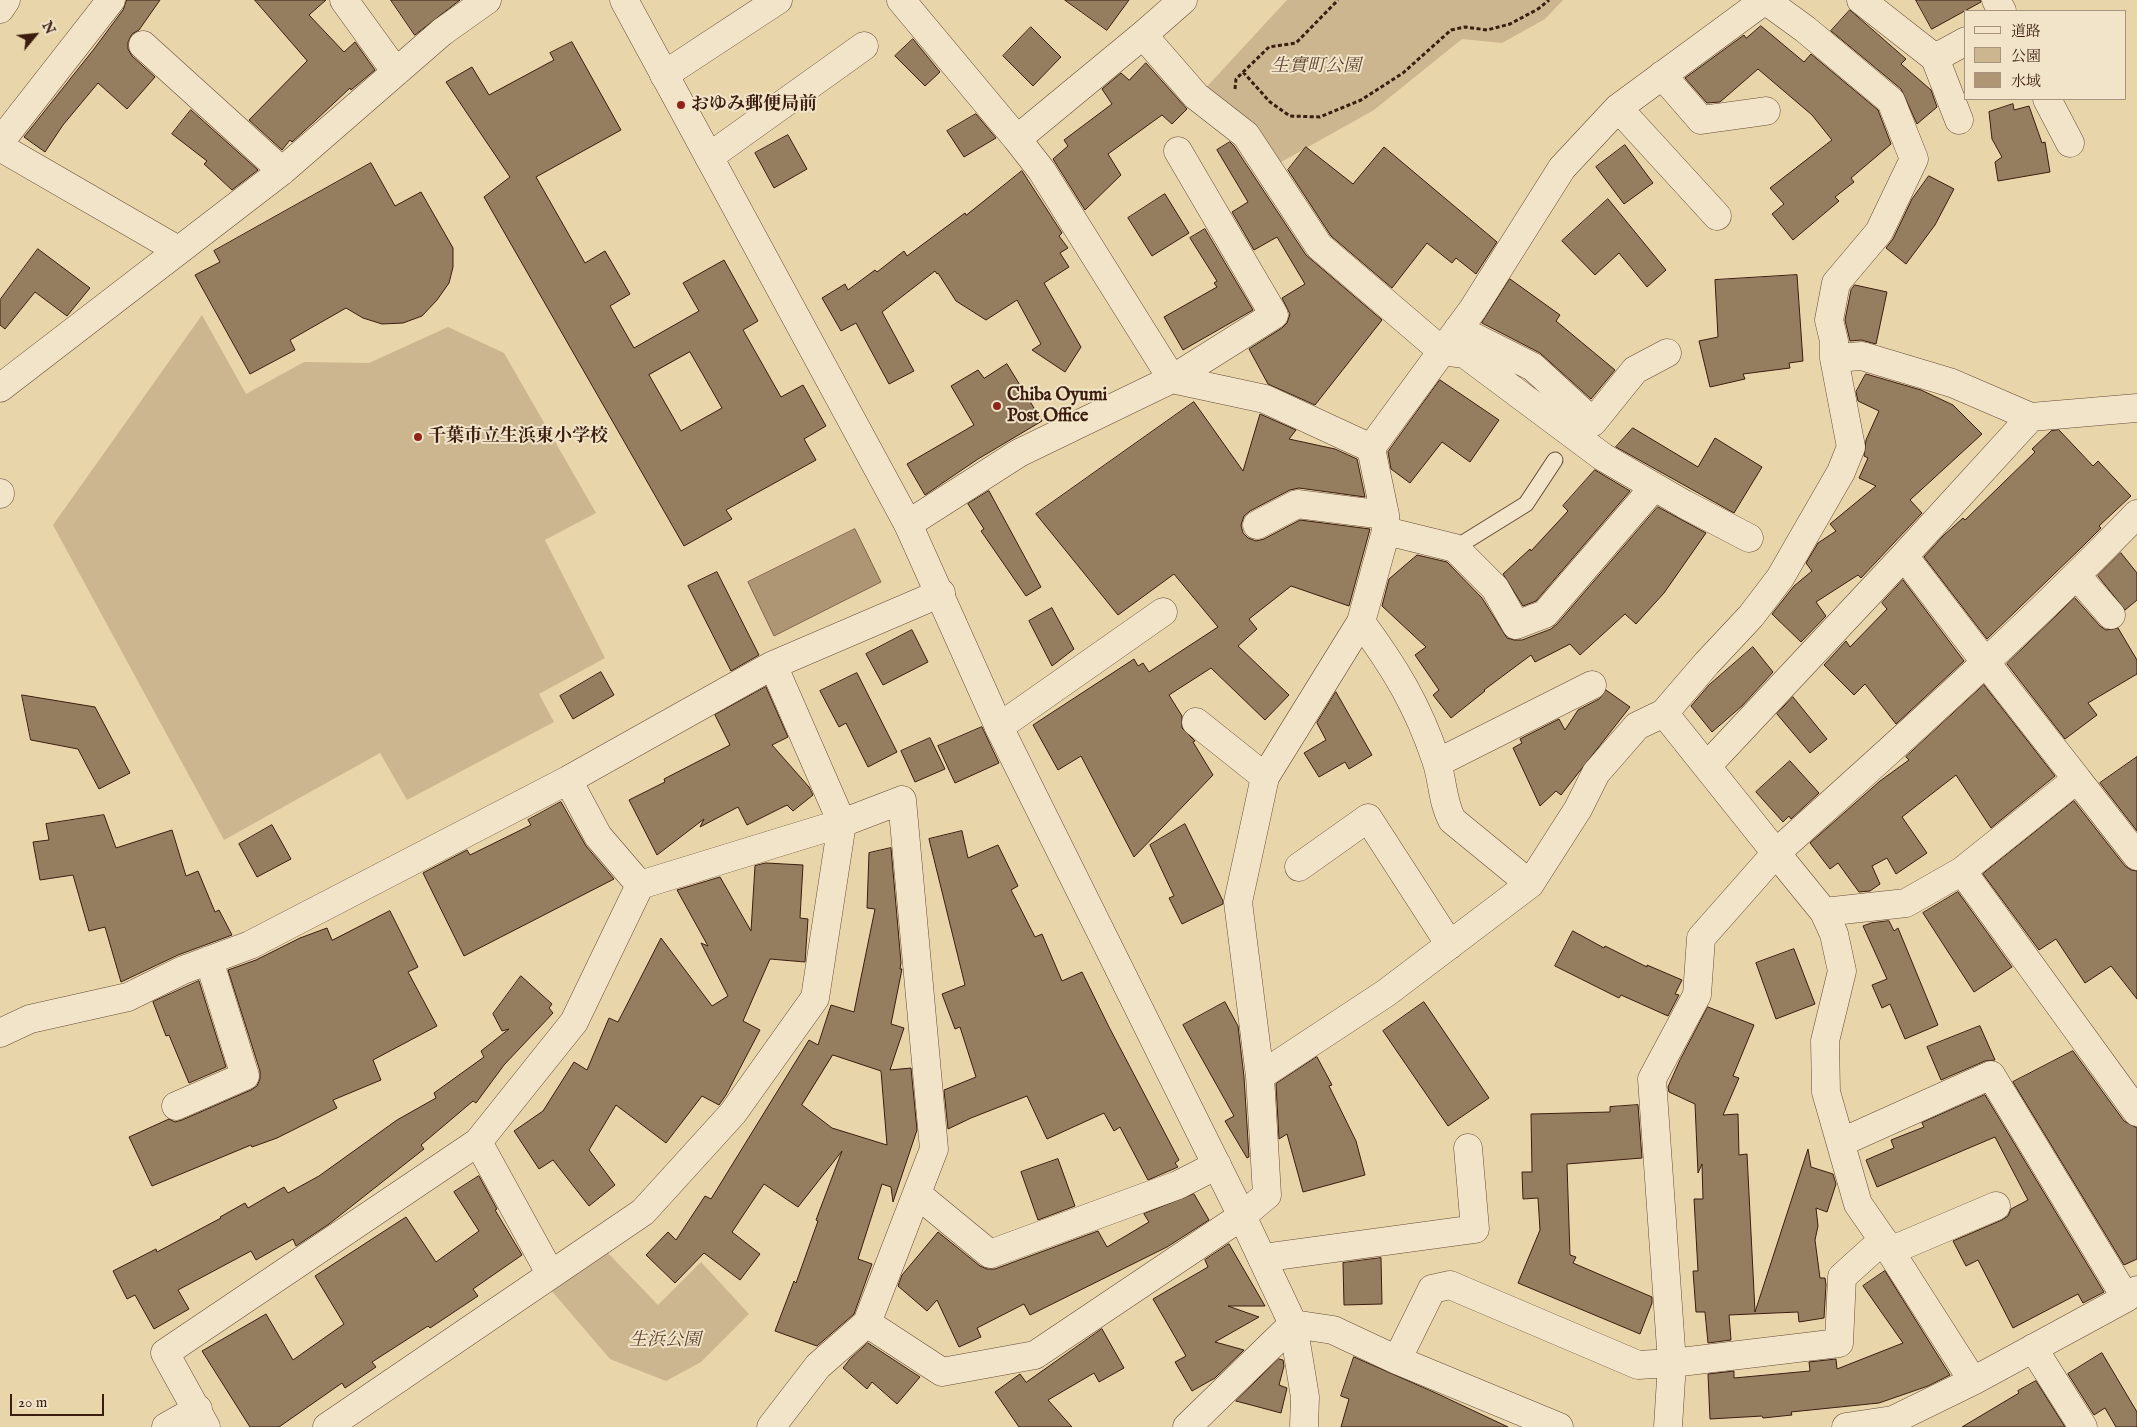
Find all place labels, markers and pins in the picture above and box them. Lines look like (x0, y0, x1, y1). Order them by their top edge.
place label: おゆみ郵便局前 (691, 94, 817, 116)
marker: おゆみ郵便局前 (675, 99, 687, 111)
place label: Chiba Oyumi Post Office (1007, 385, 1107, 428)
marker: Chiba Oyumi Post Office (991, 400, 1003, 412)
place label: 千葉市立生浜東小学校 (428, 426, 608, 448)
marker: 千葉市立生浜東小学校 (412, 431, 424, 443)

